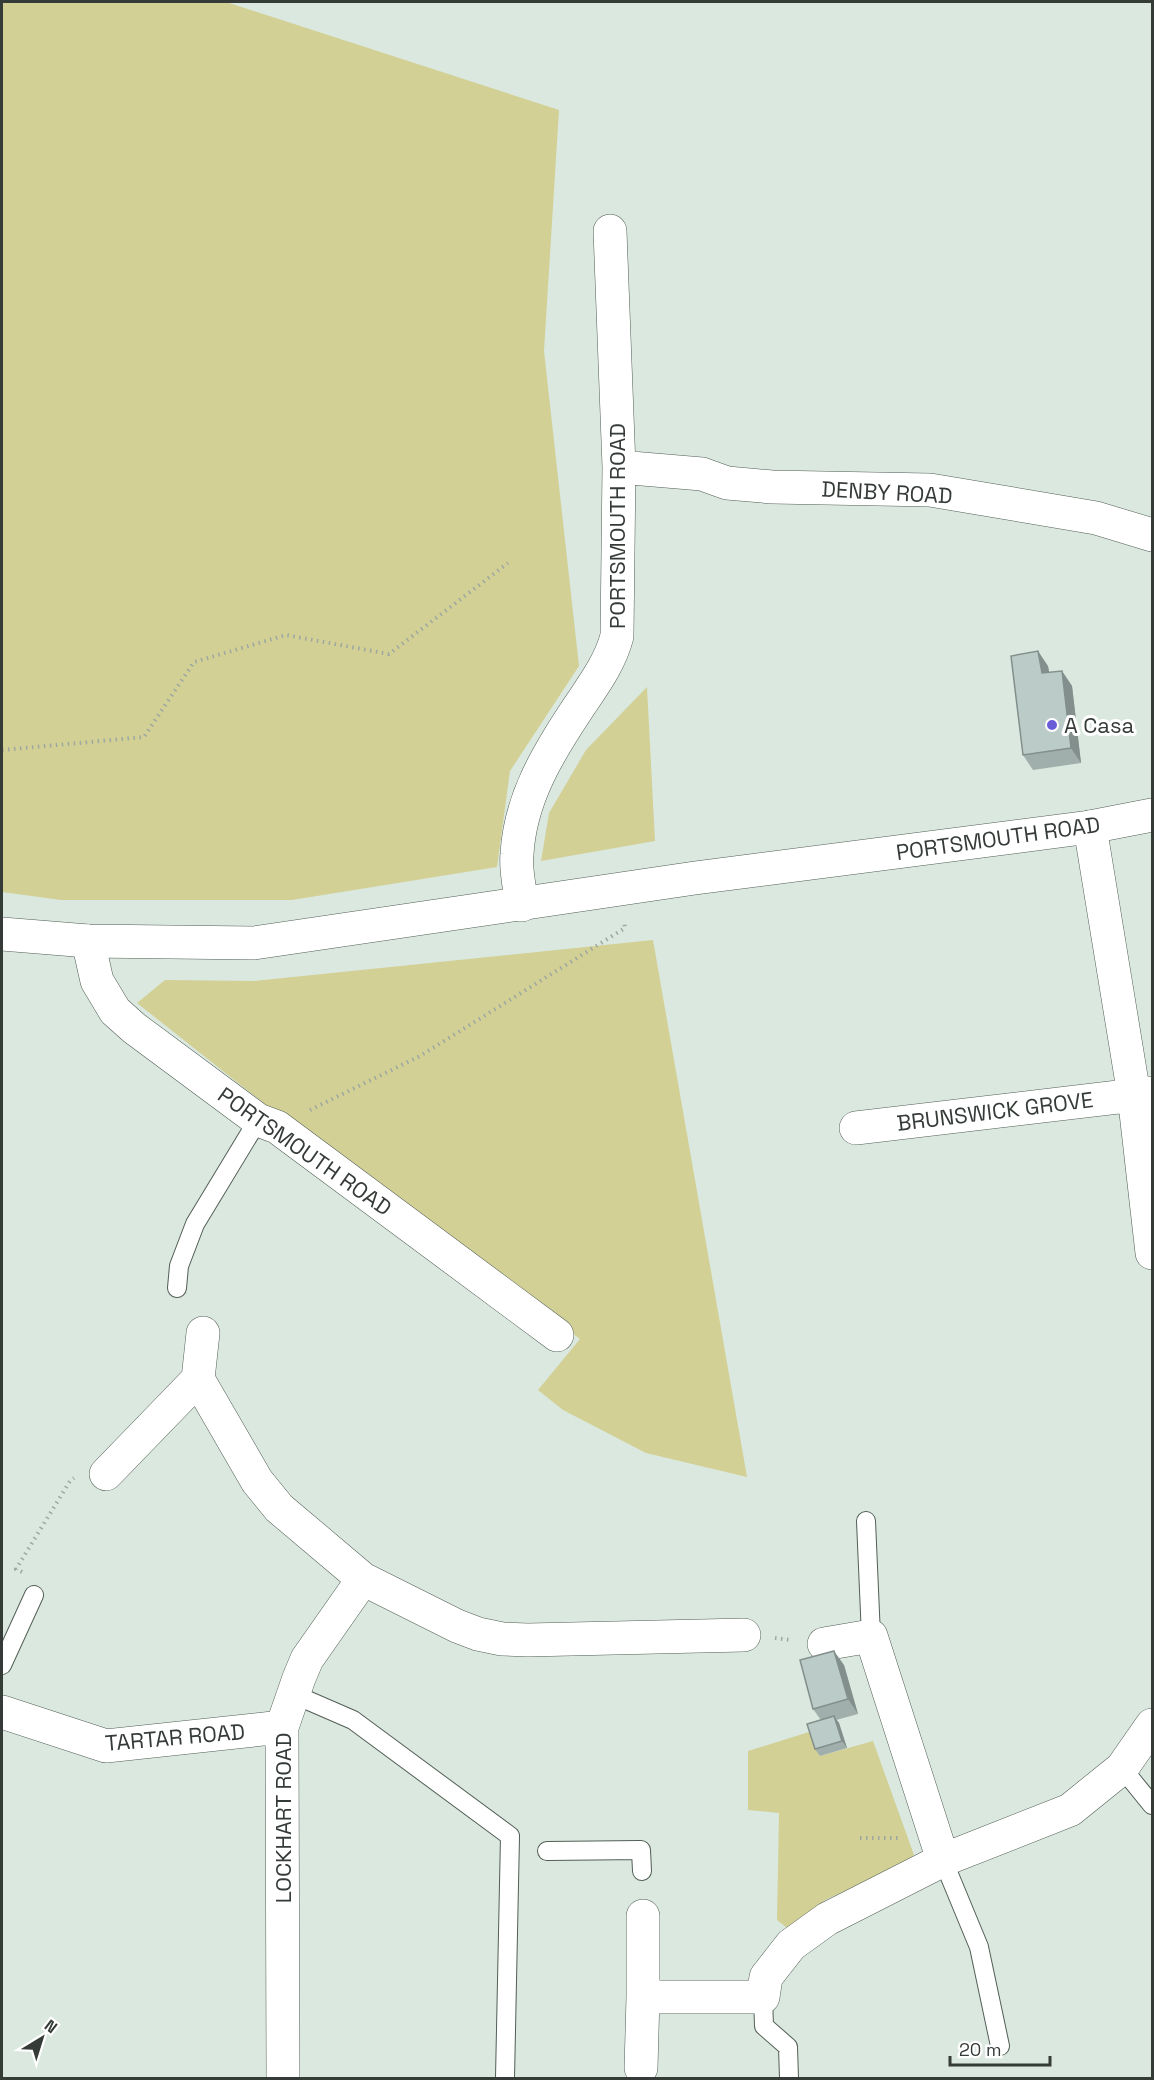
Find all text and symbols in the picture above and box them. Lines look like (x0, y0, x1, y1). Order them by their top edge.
street label: PORTSMOUTH ROAD (603, 423, 631, 629)
street label: DENBY ROAD (821, 475, 953, 509)
place label: A Casa (1064, 711, 1134, 739)
marker: A Casa (1045, 718, 1059, 732)
street label: PORTSMOUTH ROAD (894, 810, 1102, 866)
street label: PORTSMOUTH ROAD (213, 1080, 397, 1222)
street label: BRUNSWICK GROVE (895, 1085, 1095, 1137)
street label: TARTAR ROAD (104, 1717, 246, 1757)
street label: LOCKHART ROAD (269, 1733, 297, 1903)
north arrow (12, 2008, 72, 2068)
text: N (40, 2015, 62, 2038)
scale bar (950, 2029, 1050, 2067)
text: 20 m (959, 2038, 1002, 2061)

